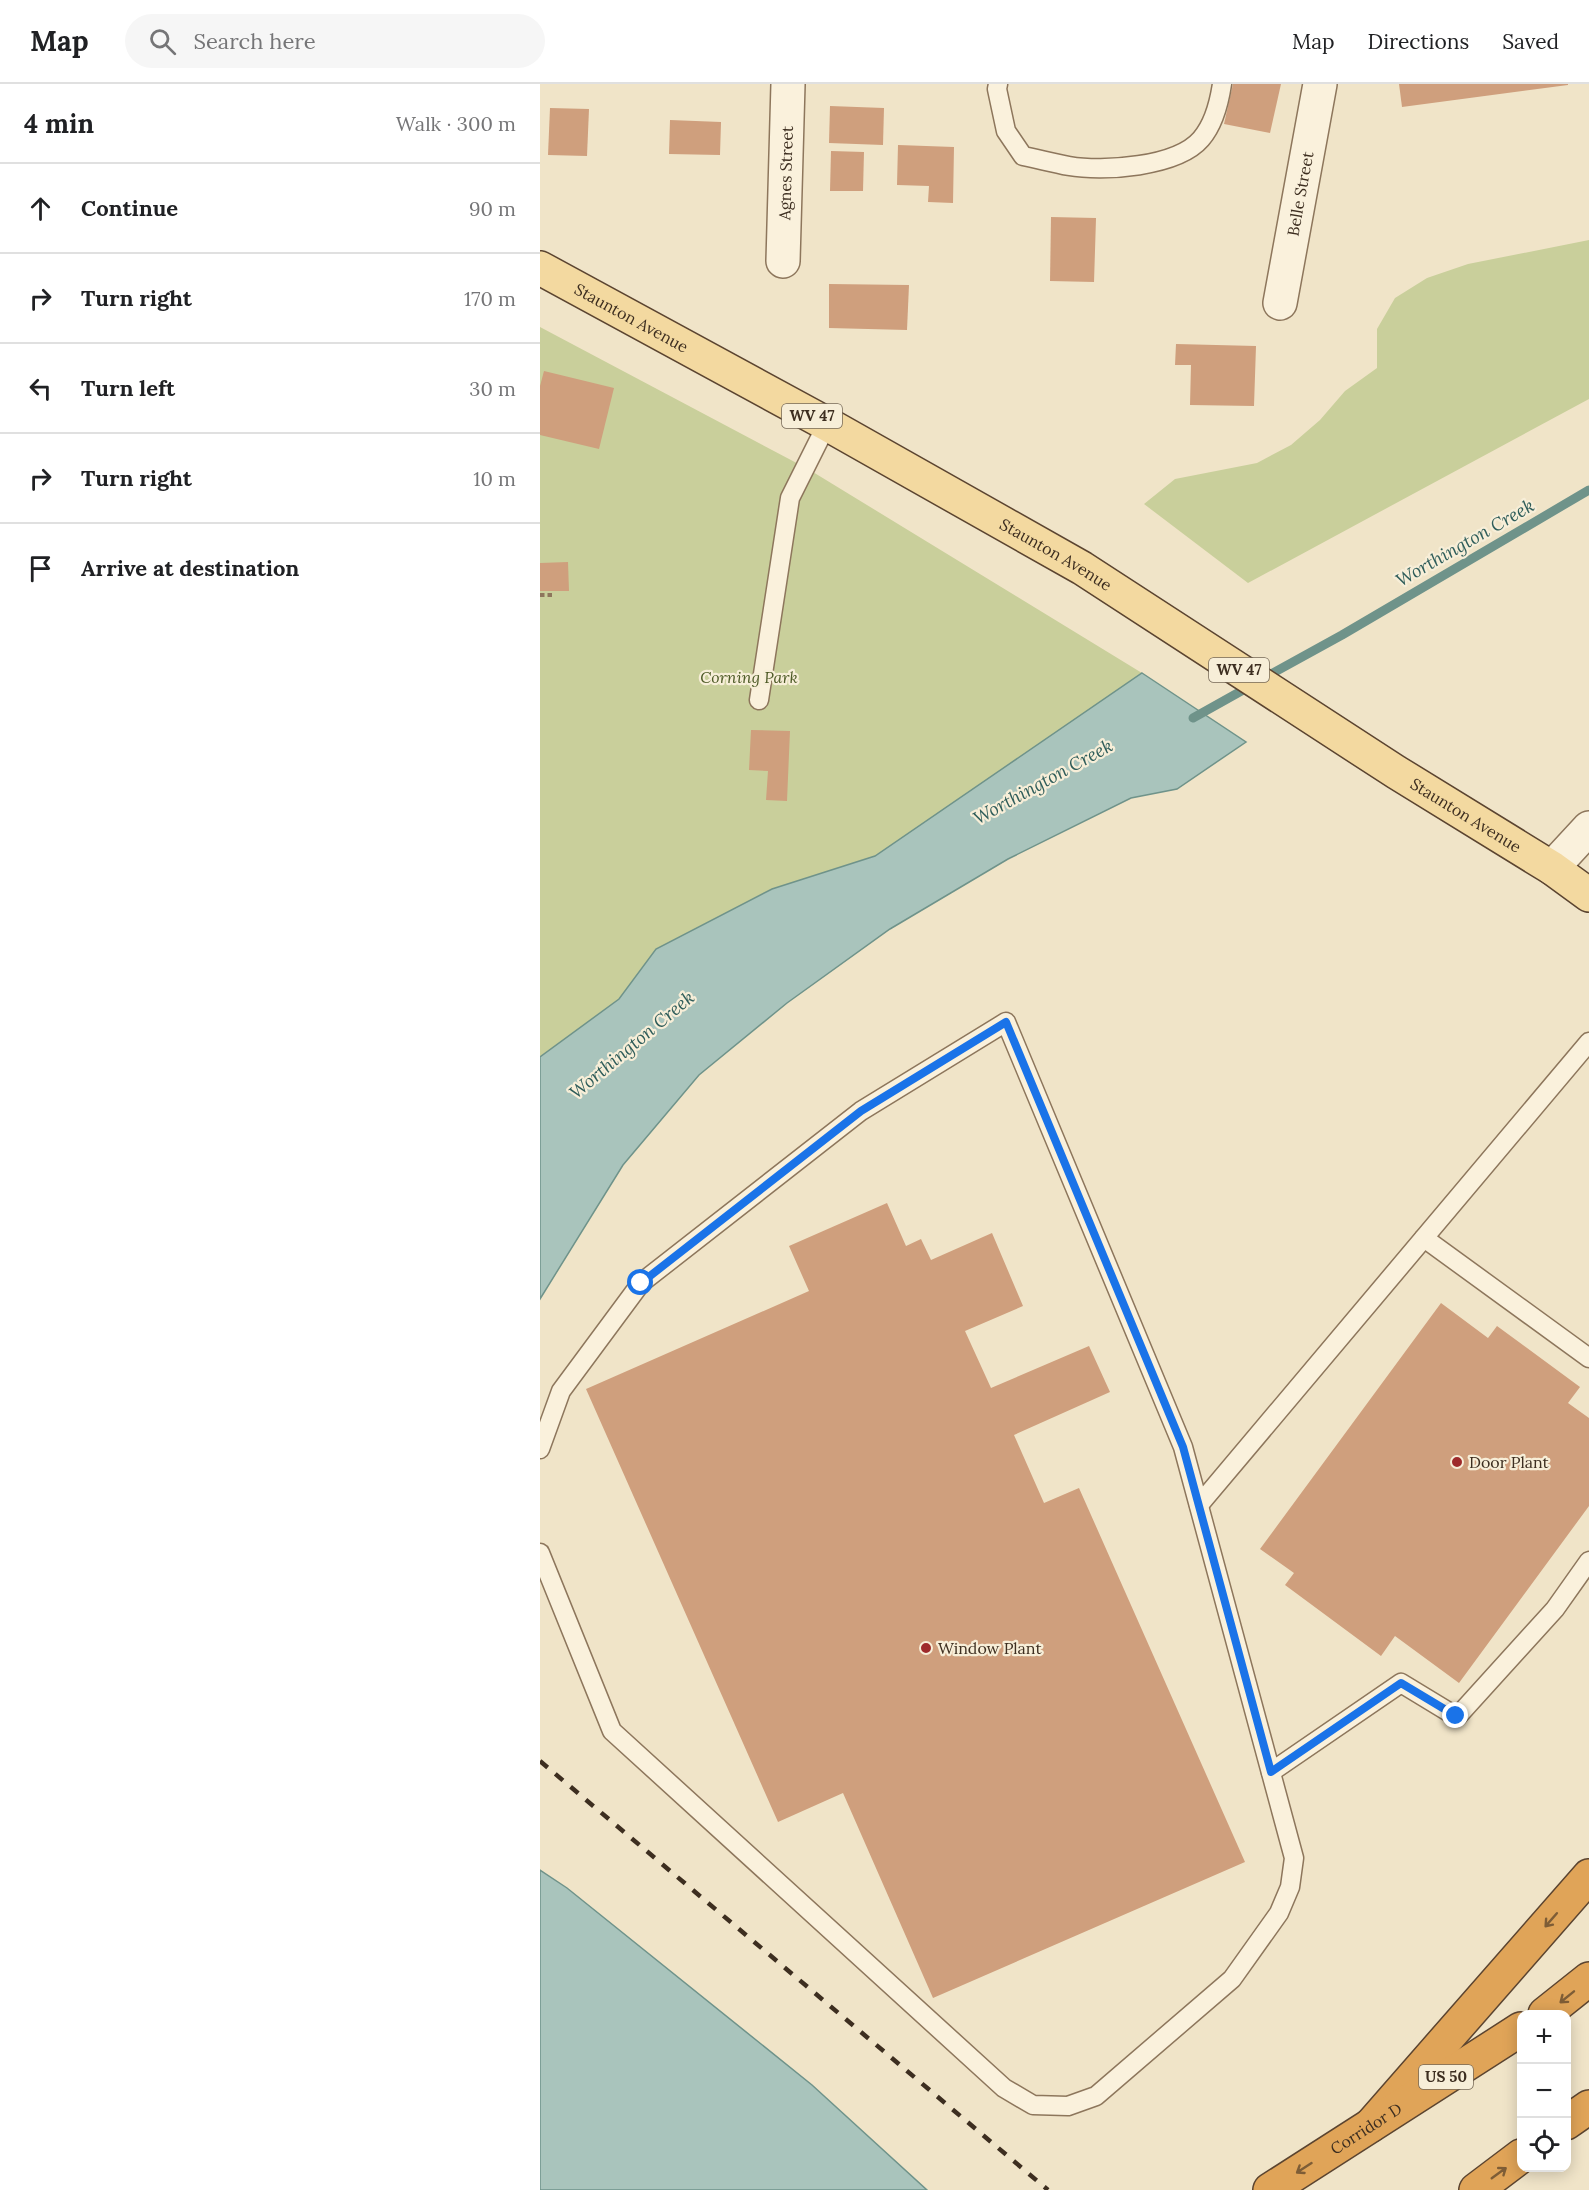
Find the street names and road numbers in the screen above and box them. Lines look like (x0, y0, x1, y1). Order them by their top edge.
street label: Agnes Street (774, 125, 797, 221)
street label: Belle Street (1282, 149, 1318, 238)
street label: Staunton Avenue (571, 279, 692, 357)
road number: WV 47 (782, 404, 842, 428)
street label: Staunton Avenue (996, 514, 1116, 595)
road number: WV 47 (1209, 658, 1269, 682)
street label: Staunton Avenue (1407, 773, 1525, 857)
road number: US 50 (1419, 2065, 1473, 2089)
street label: Corridor D (1326, 2098, 1405, 2159)

